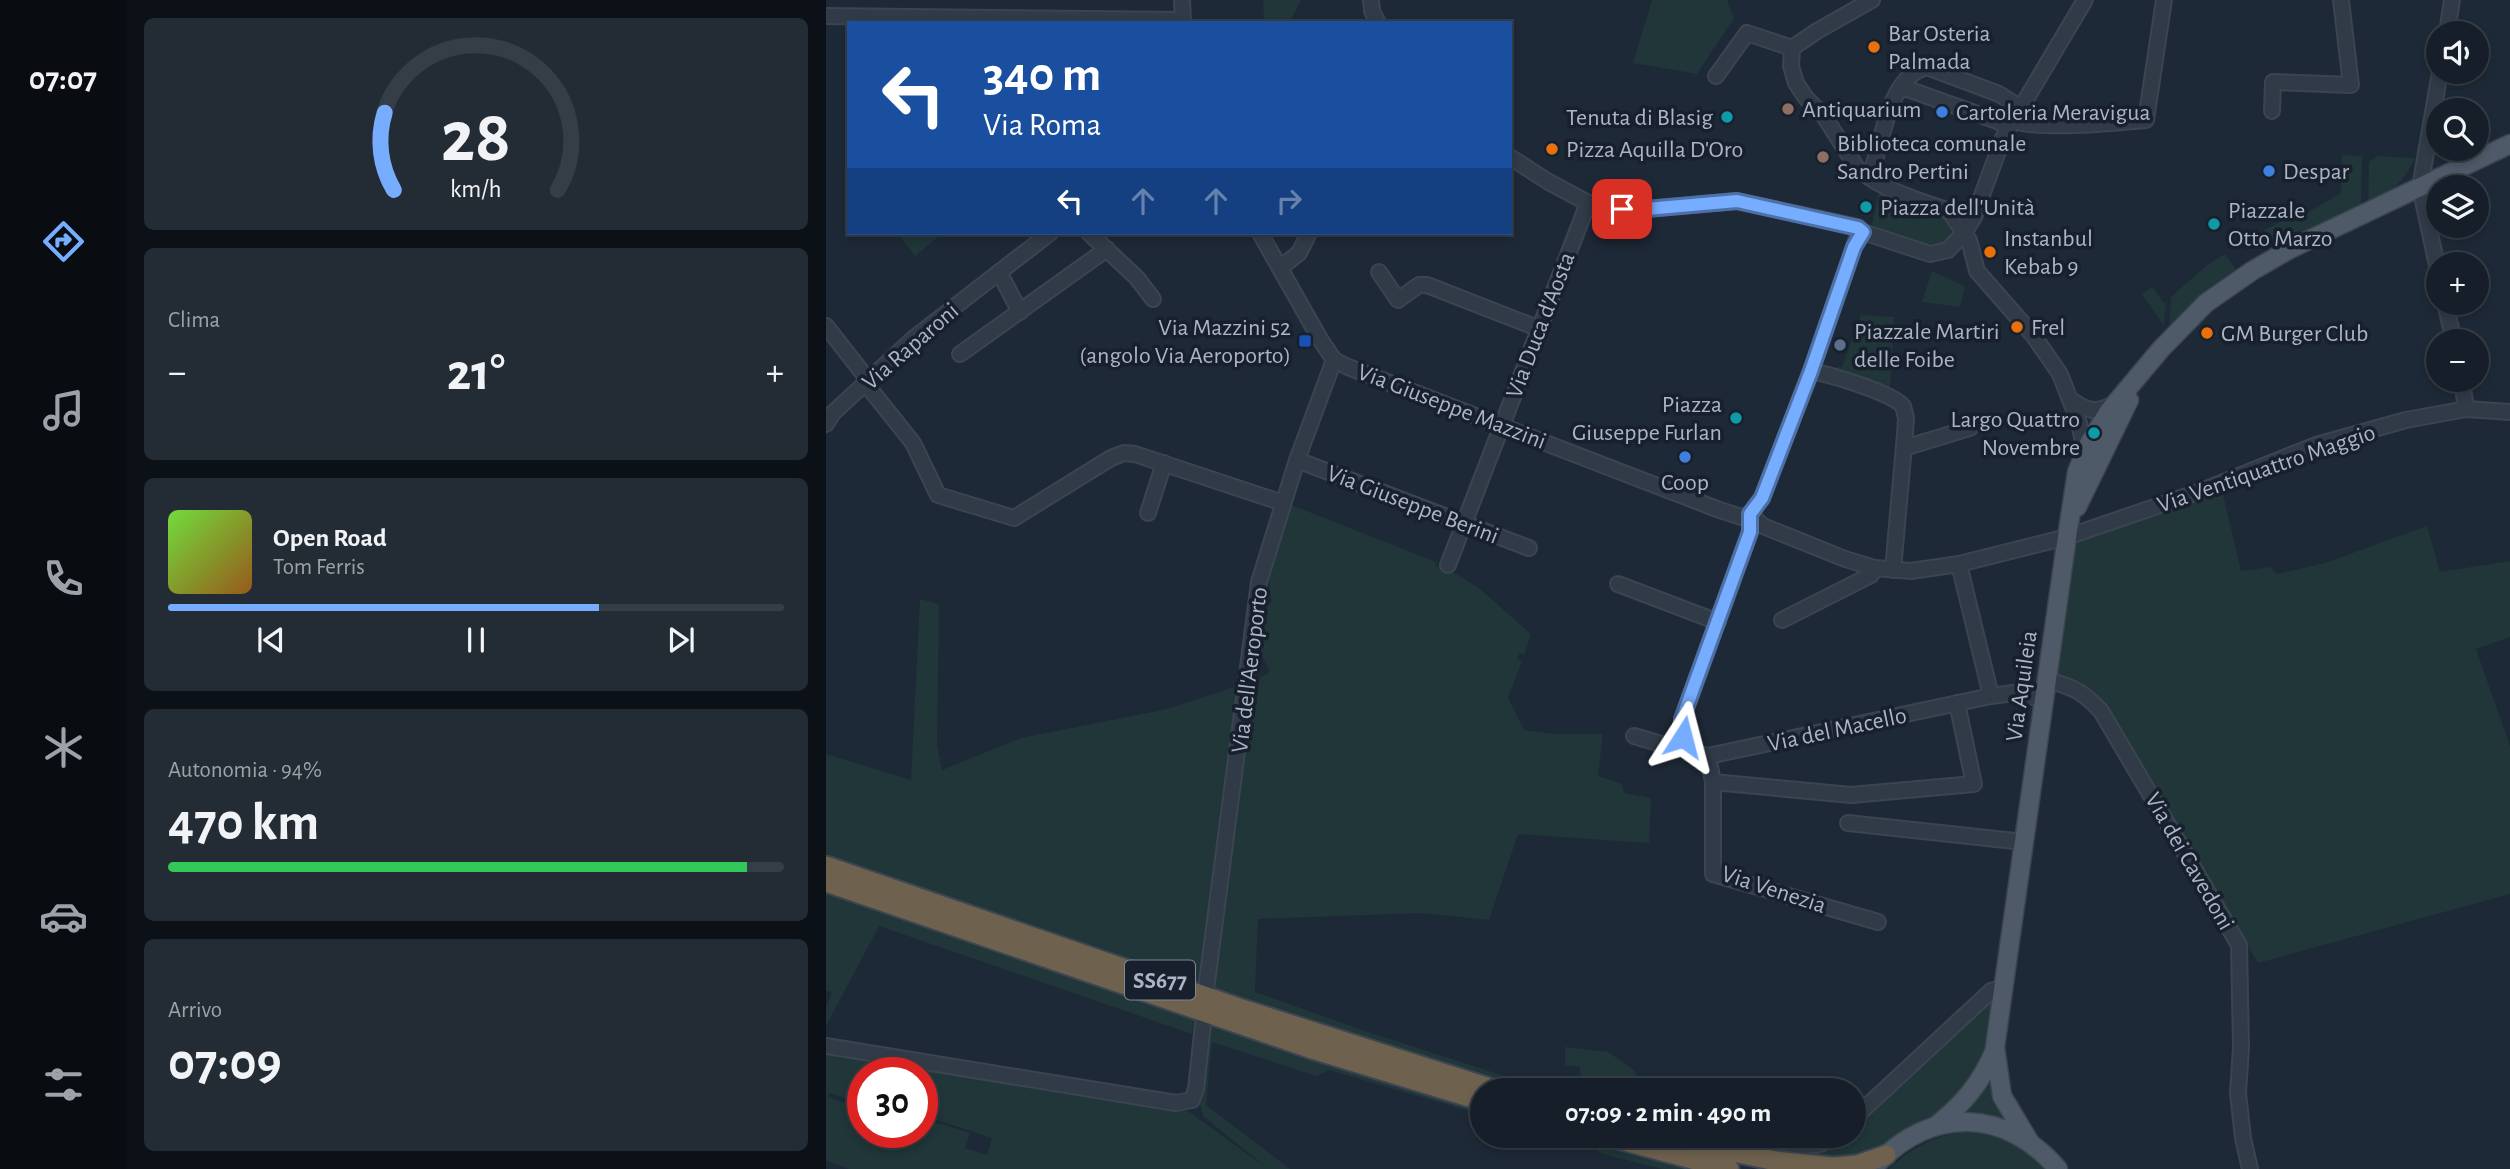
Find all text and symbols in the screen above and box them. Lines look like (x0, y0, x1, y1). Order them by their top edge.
map controls (2426, 21, 2489, 392)
button: sound (2426, 21, 2489, 84)
place label: Bar Osteria Palmada (1888, 22, 1991, 74)
marker: Bar Osteria Palmada (1866, 39, 1882, 55)
icon: left (868, 49, 959, 140)
text: 340 m (983, 51, 1101, 100)
text: 07:07 (29, 63, 97, 95)
place label: Antiquarium (1802, 98, 1922, 122)
button: search (2426, 98, 2489, 161)
marker: Antiquarium (1780, 101, 1796, 117)
place label: Cartoleria Meravigua (1956, 101, 2151, 125)
text: 28 (441, 102, 511, 175)
marker: Cartoleria Meravigua (1934, 104, 1950, 120)
place label: Tenuta di Blasig (1566, 106, 1713, 130)
text: Via Roma (983, 109, 1101, 141)
marker: Tenuta di Blasig (1719, 109, 1735, 125)
place label: Biblioteca comunale Sandro Pertini (1837, 132, 2026, 184)
place label: Pizza Aquilla D'Oro (1566, 138, 1743, 162)
marker: Pizza Aquilla D'Oro (1544, 141, 1560, 157)
marker: Biblioteca comunale Sandro Pertini (1815, 149, 1831, 165)
place label: Despar (2283, 160, 2350, 184)
marker: Despar (2261, 163, 2277, 179)
button: layers (2426, 175, 2489, 238)
text: km/h (450, 177, 502, 202)
pin (1592, 179, 1652, 239)
icon: left (1051, 182, 1089, 220)
icon: ahead (1124, 182, 1162, 220)
icon: ahead (1197, 182, 1235, 220)
icon: right (1270, 182, 1308, 220)
icon: arrive (1603, 190, 1641, 228)
place label: Piazza dell'Unità (1880, 196, 2035, 220)
marker: Piazza dell'Unità (1858, 199, 1874, 215)
place label: Piazzale Otto Marzo (2228, 199, 2333, 251)
marker: Piazzale Otto Marzo (2206, 216, 2222, 232)
icon: directions (39, 217, 88, 266)
place label: Instanbul Kebab 9 (2004, 227, 2093, 279)
marker: Instanbul Kebab 9 (1982, 244, 1998, 260)
street label: Via Duca d'Aosta (1502, 249, 1580, 402)
button: + (2426, 252, 2489, 315)
street label: Via Raparoni (858, 299, 963, 395)
text: Clima (168, 309, 220, 332)
place label: Via Mazzini 52 (angolo Via Aeroporto) (1079, 316, 1291, 368)
place label: Frel (2031, 316, 2065, 340)
marker: Frel (2009, 319, 2025, 335)
place label: Piazzale Martiri delle Foibe (1854, 320, 2000, 372)
place label: GM Burger Club (2221, 322, 2368, 346)
marker: GM Burger Club (2199, 325, 2215, 341)
button: − (2426, 329, 2489, 392)
marker: Via Mazzini 52 (angolo Via Aeroporto) (1297, 333, 1313, 349)
marker: Piazzale Martiri delle Foibe (1832, 337, 1848, 353)
text: 21° (447, 347, 505, 399)
text: − (168, 354, 186, 392)
text: + (766, 354, 784, 392)
street label: Via Giuseppe Mazzini (1354, 360, 1549, 454)
icon: music (39, 386, 88, 435)
place label: Piazza Giuseppe Furlan (1572, 393, 1722, 445)
place label: Largo Quattro Novembre (1950, 408, 2080, 460)
marker: Piazza Giuseppe Furlan (1728, 410, 1744, 426)
street label: Via Ventiquattro Maggio (2154, 420, 2378, 518)
marker: Largo Quattro Novembre (2086, 425, 2102, 441)
marker: Coop (1677, 449, 1693, 465)
street label: Via Giuseppe Berini (1324, 461, 1502, 549)
place label: Coop (1661, 471, 1709, 495)
text: Open Road (273, 525, 387, 551)
icon: phone (39, 554, 88, 603)
text: Tom Ferris (273, 556, 365, 579)
street label: Via dell'Aeroporto (1228, 586, 1272, 754)
icon: previous (252, 621, 290, 659)
icon: pause (457, 621, 495, 659)
icon: next (662, 621, 700, 659)
street label: Via Aquileia (2002, 629, 2042, 743)
position arrow (1646, 700, 1720, 774)
street label: Via del Macello (1766, 704, 1909, 756)
icon: climate (39, 723, 88, 772)
text: Autonomia · 94% (168, 759, 322, 782)
street label: Via dei Cavedoni (2140, 789, 2238, 934)
text: 470 km (168, 797, 319, 849)
street label: Via Venezia (1719, 862, 1829, 918)
icon: car (39, 892, 88, 941)
road number: SS677 (1125, 960, 1195, 1000)
text: Arrivo (168, 999, 222, 1022)
text: 07:09 (168, 1037, 282, 1089)
speed limit sign: 30 (847, 1057, 938, 1148)
icon: filters (39, 1060, 88, 1109)
text: 07:09 · 2 min · 490 m (1565, 1100, 1771, 1126)

